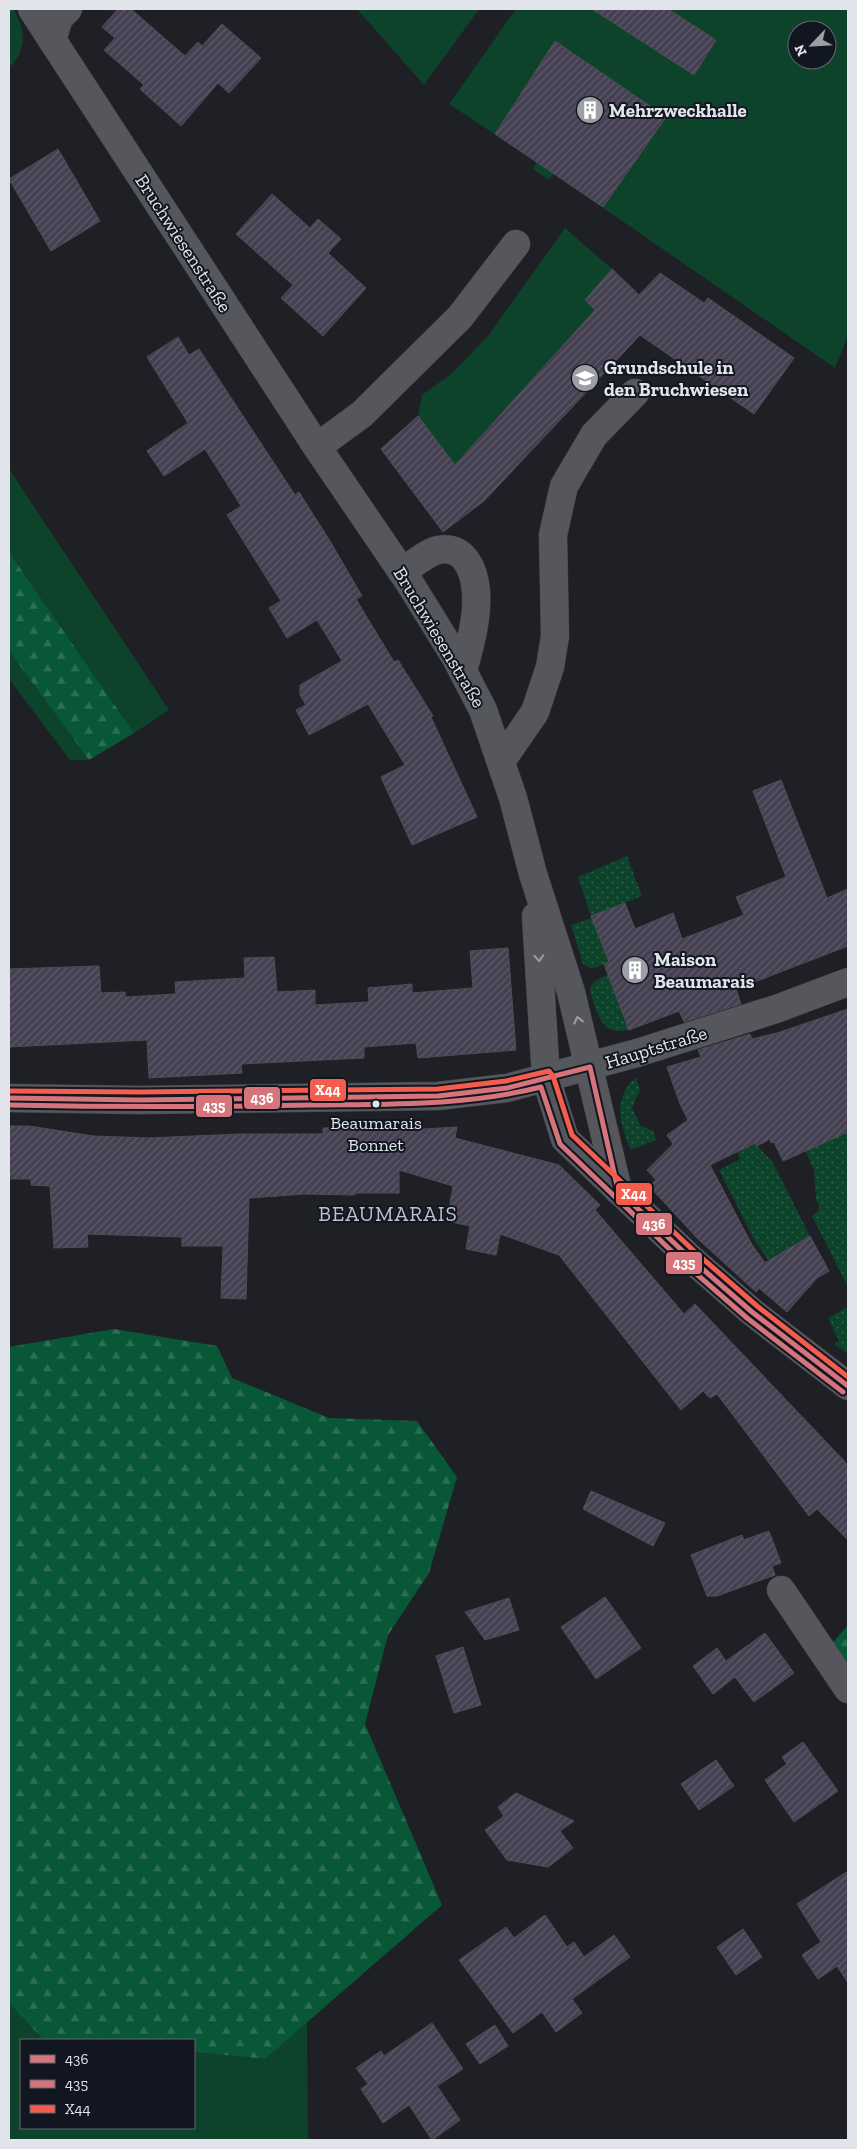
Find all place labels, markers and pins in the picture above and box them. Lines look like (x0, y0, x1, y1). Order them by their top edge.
building icon: Mehrzweckhalle (575, 95, 605, 125)
place label: Mehrzweckhalle (609, 99, 747, 122)
place label: Grundschule in den Bruchwiesen (604, 356, 749, 401)
school or university icon: Grundschule in den Bruchwiesen (570, 363, 600, 393)
place label: Maison Beaumarais (654, 948, 755, 993)
building icon: Maison Beaumarais (620, 955, 650, 985)
marker: Beaumarais Bonnet (371, 1099, 381, 1109)
place label: Beaumarais Bonnet (330, 1112, 422, 1156)

